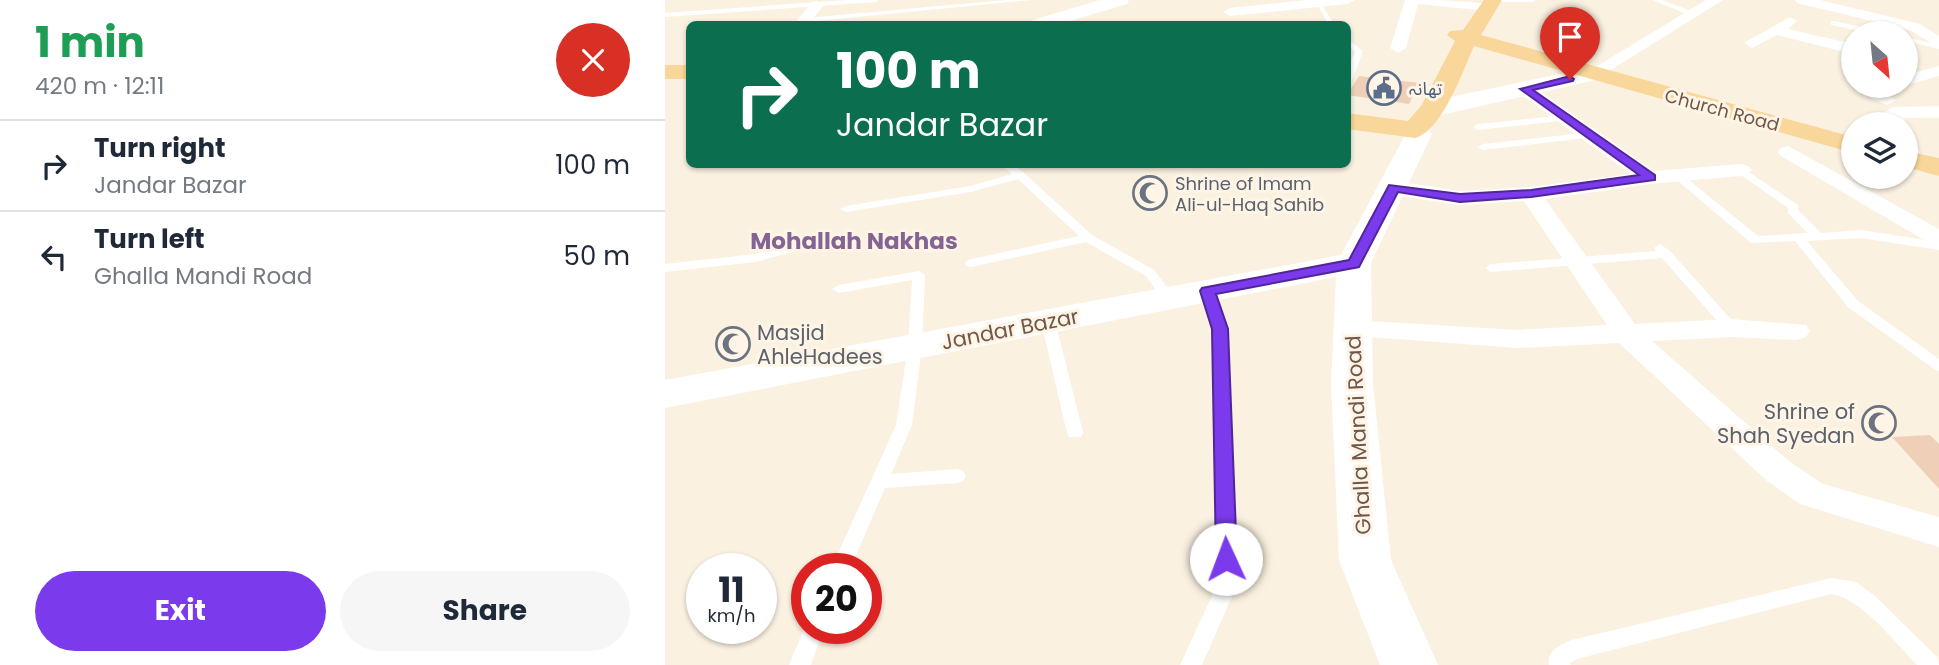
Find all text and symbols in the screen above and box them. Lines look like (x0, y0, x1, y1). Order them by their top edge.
pin (1540, 7, 1600, 79)
text: 1 min (35, 13, 145, 72)
icon: arrive (1551, 18, 1589, 56)
north arrow (1841, 21, 1918, 98)
map controls (1841, 21, 1918, 189)
button: close (556, 23, 630, 97)
text: 100 m (836, 37, 981, 105)
icon: right (721, 49, 812, 140)
public building icon: تھانہ (1365, 69, 1403, 107)
text: 420 m · 12:11 (35, 70, 164, 102)
place label: تھانہ (1409, 76, 1442, 101)
street label: Church Road (1662, 83, 1782, 137)
text: Jandar Bazar (836, 102, 1048, 147)
button: layers (1841, 112, 1918, 189)
text: Turn right (94, 130, 226, 166)
icon: right (35, 147, 73, 185)
text: 100 m (555, 147, 630, 183)
text: Jandar Bazar (94, 169, 247, 201)
place label: Shrine of Imam Ali-ul-Haq Sahib (1175, 171, 1324, 217)
mosque icon: Shrine of Imam Ali-ul-Haq Sahib (1131, 174, 1169, 212)
text: Turn left (94, 221, 205, 257)
district label: Mohallah Nakhas (750, 225, 958, 257)
icon: left (35, 238, 73, 276)
text: 50 m (564, 238, 630, 274)
text: Ghalla Mandi Road (94, 260, 312, 292)
street label: Jandar Bazar (939, 301, 1081, 357)
place label: Masjid AhleHadees (757, 318, 883, 371)
mosque icon: Masjid AhleHadees (714, 325, 752, 363)
street label: Ghalla Mandi Road (1338, 335, 1378, 535)
place label: Shrine of Shah Syedan (1717, 397, 1855, 450)
mosque icon: Shrine of Shah Syedan (1860, 404, 1898, 442)
position arrow (1189, 522, 1263, 596)
speed limit sign: 20 (791, 553, 882, 644)
text: 11 (718, 565, 745, 614)
button: Exit (35, 571, 326, 651)
button: Share (340, 571, 630, 651)
text: km/h (708, 603, 755, 628)

